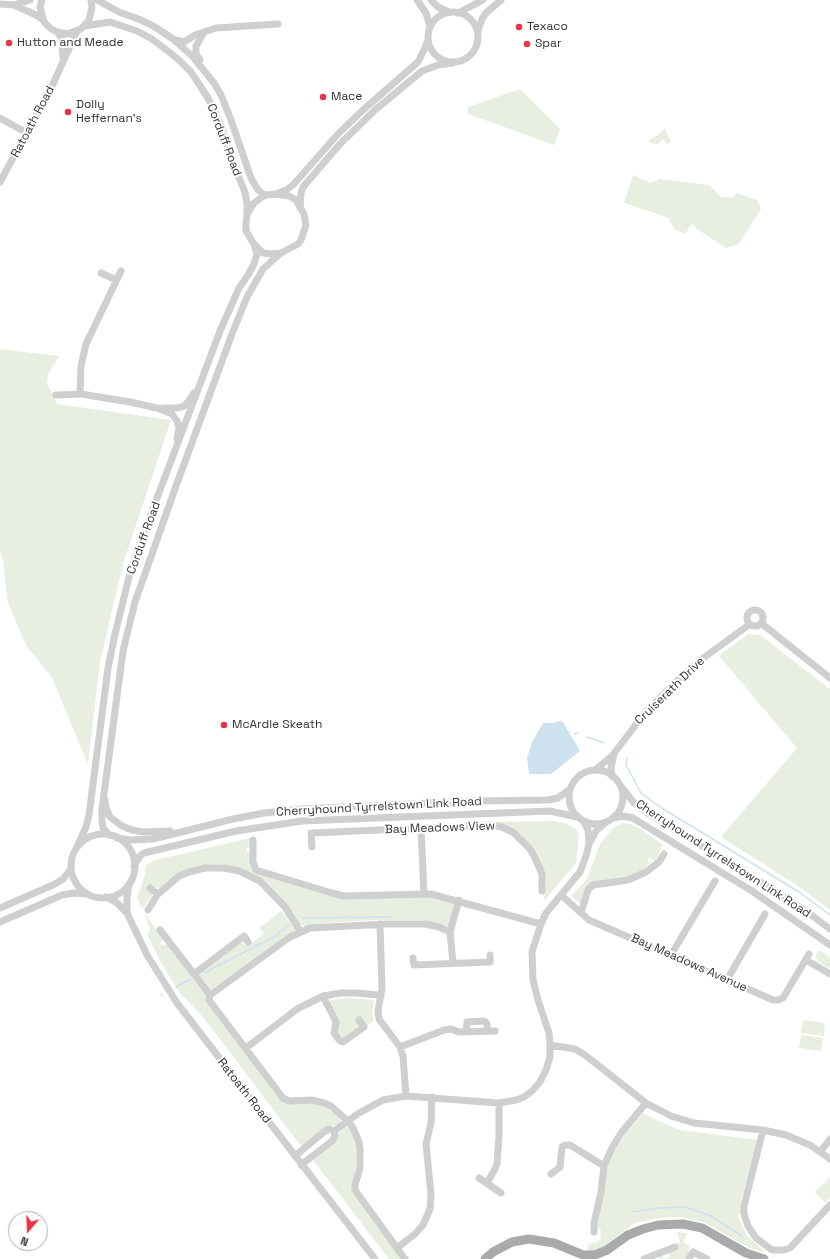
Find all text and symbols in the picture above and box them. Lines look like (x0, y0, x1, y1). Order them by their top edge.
place label: Texaco (527, 20, 568, 34)
marker: Texaco (514, 22, 524, 32)
place label: Hutton and Meade (17, 36, 124, 50)
place label: Spar (535, 37, 562, 51)
marker: Hutton and Meade (4, 38, 14, 48)
marker: Spar (522, 39, 532, 49)
street label: Ratoath Road (8, 84, 58, 160)
place label: Mace (331, 90, 362, 104)
marker: Mace (318, 92, 328, 102)
place label: Dolly Heffernan's (76, 98, 142, 126)
street label: Corduff Road (204, 102, 244, 178)
marker: Dolly Heffernan's (63, 107, 73, 117)
street label: Corduff Road (124, 500, 164, 576)
street label: Cruiserath Drive (632, 654, 708, 728)
place label: McArdle Skeath (232, 718, 322, 732)
marker: McArdle Skeath (219, 720, 229, 730)
street label: Cherryhound Tyrrelstown Link Road (276, 794, 482, 820)
street label: Cherryhound Tyrrelstown Link Road (633, 797, 813, 921)
street label: Bay Meadows View (385, 819, 495, 837)
street label: Bay Meadows Avenue (629, 931, 749, 995)
street label: Ratoath Road (214, 1056, 274, 1126)
north arrow (8, 1211, 48, 1251)
text: N (19, 1234, 30, 1249)

